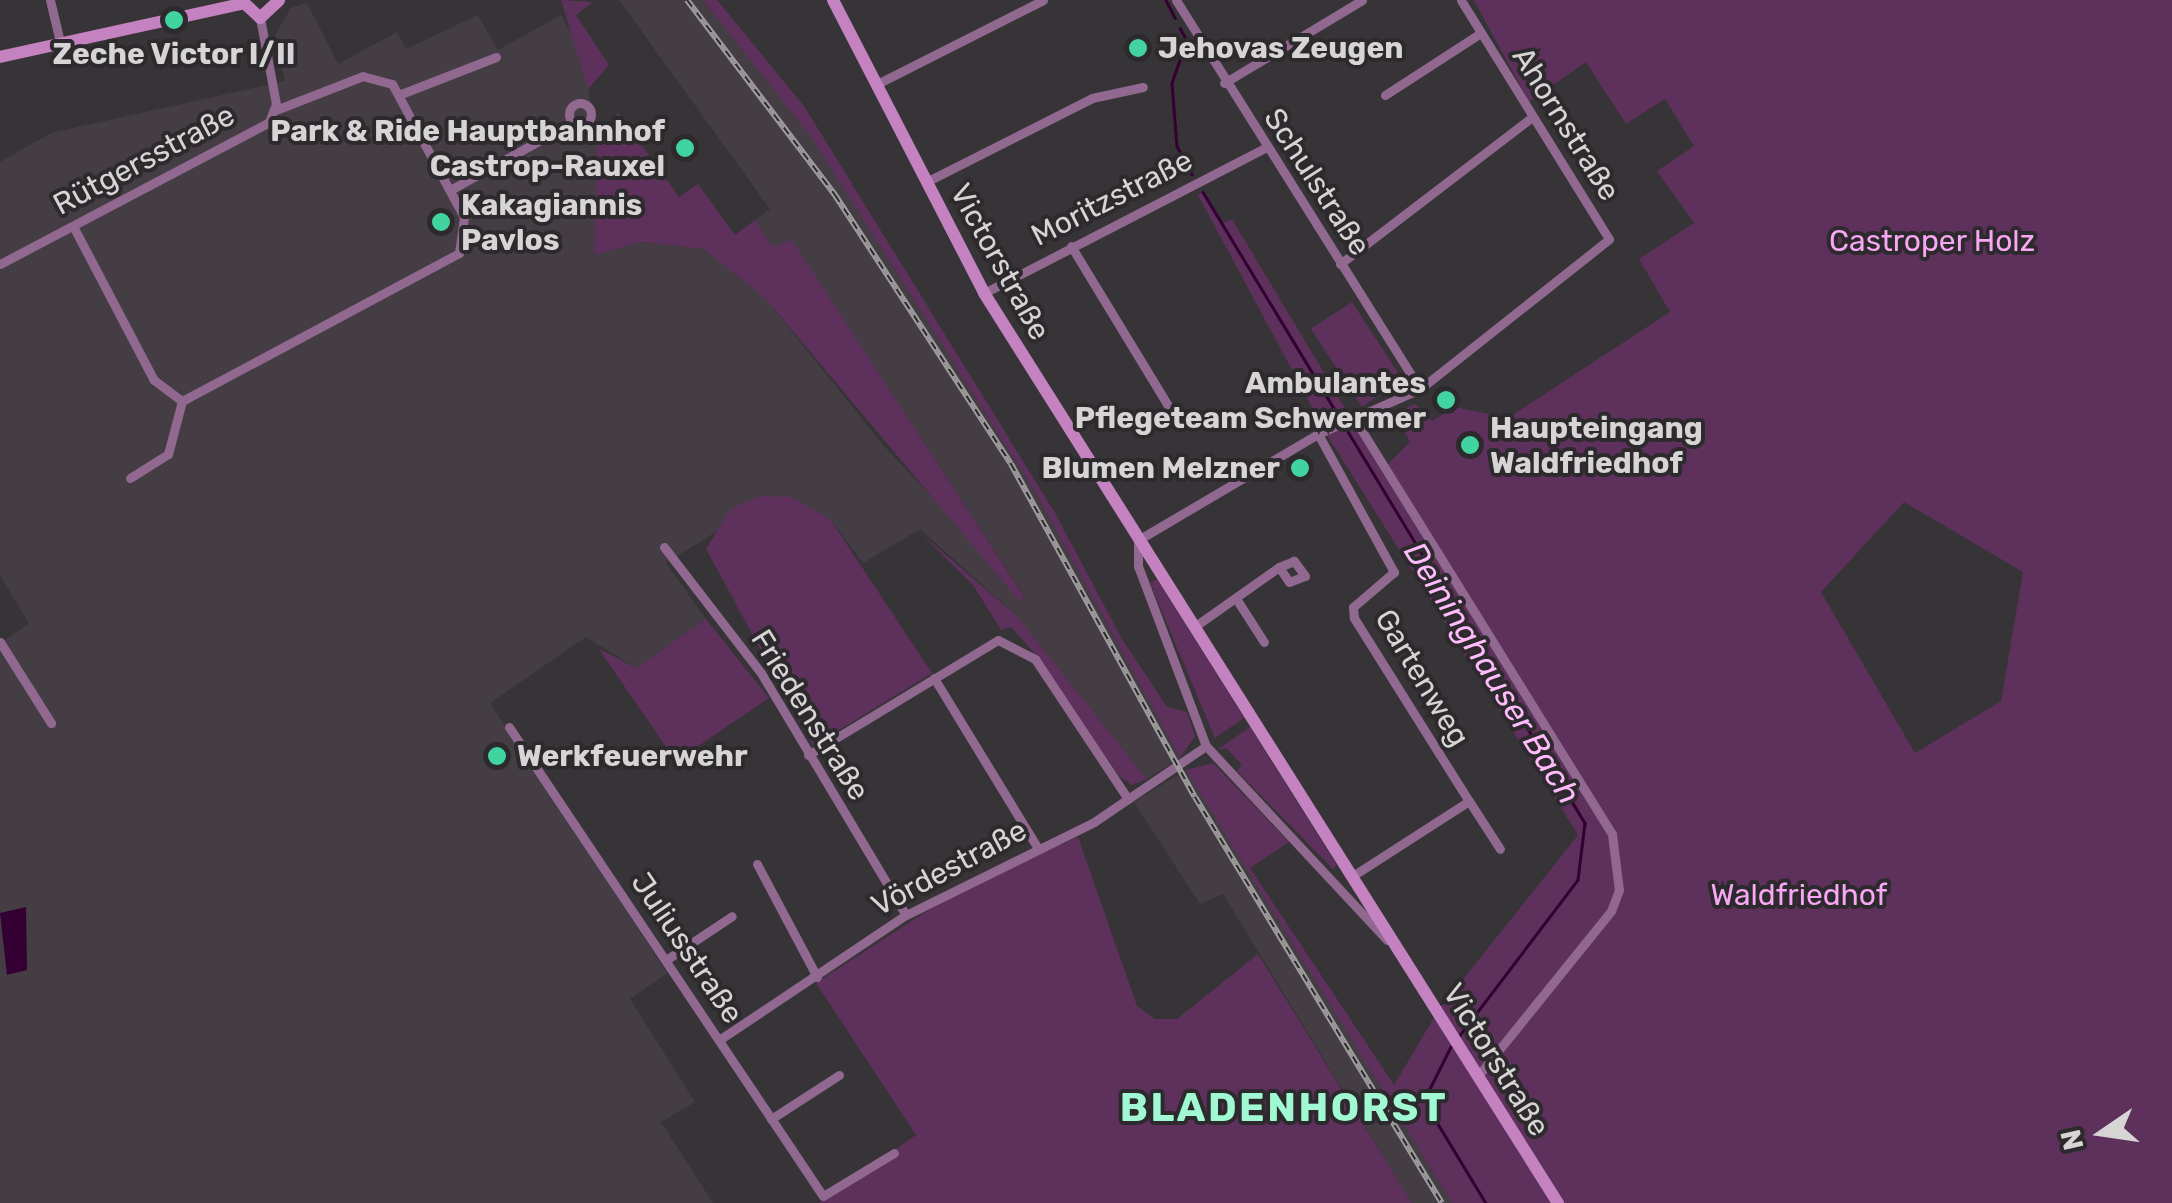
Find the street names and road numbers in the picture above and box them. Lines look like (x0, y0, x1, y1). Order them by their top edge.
street label: Ahornstraße (1505, 41, 1627, 207)
street label: Rütgersstraße (47, 97, 241, 223)
street label: Schulstraße (1256, 102, 1378, 262)
street label: Moritzstraße (1025, 142, 1199, 254)
street label: Victorstraße (942, 178, 1058, 346)
street label: Gartenweg (1367, 603, 1477, 753)
street label: Friedenstraße (743, 623, 877, 807)
street label: Vördestraße (865, 812, 1033, 924)
street label: Juliusstraße (623, 866, 751, 1030)
street label: Victorstraße (1435, 977, 1557, 1143)

